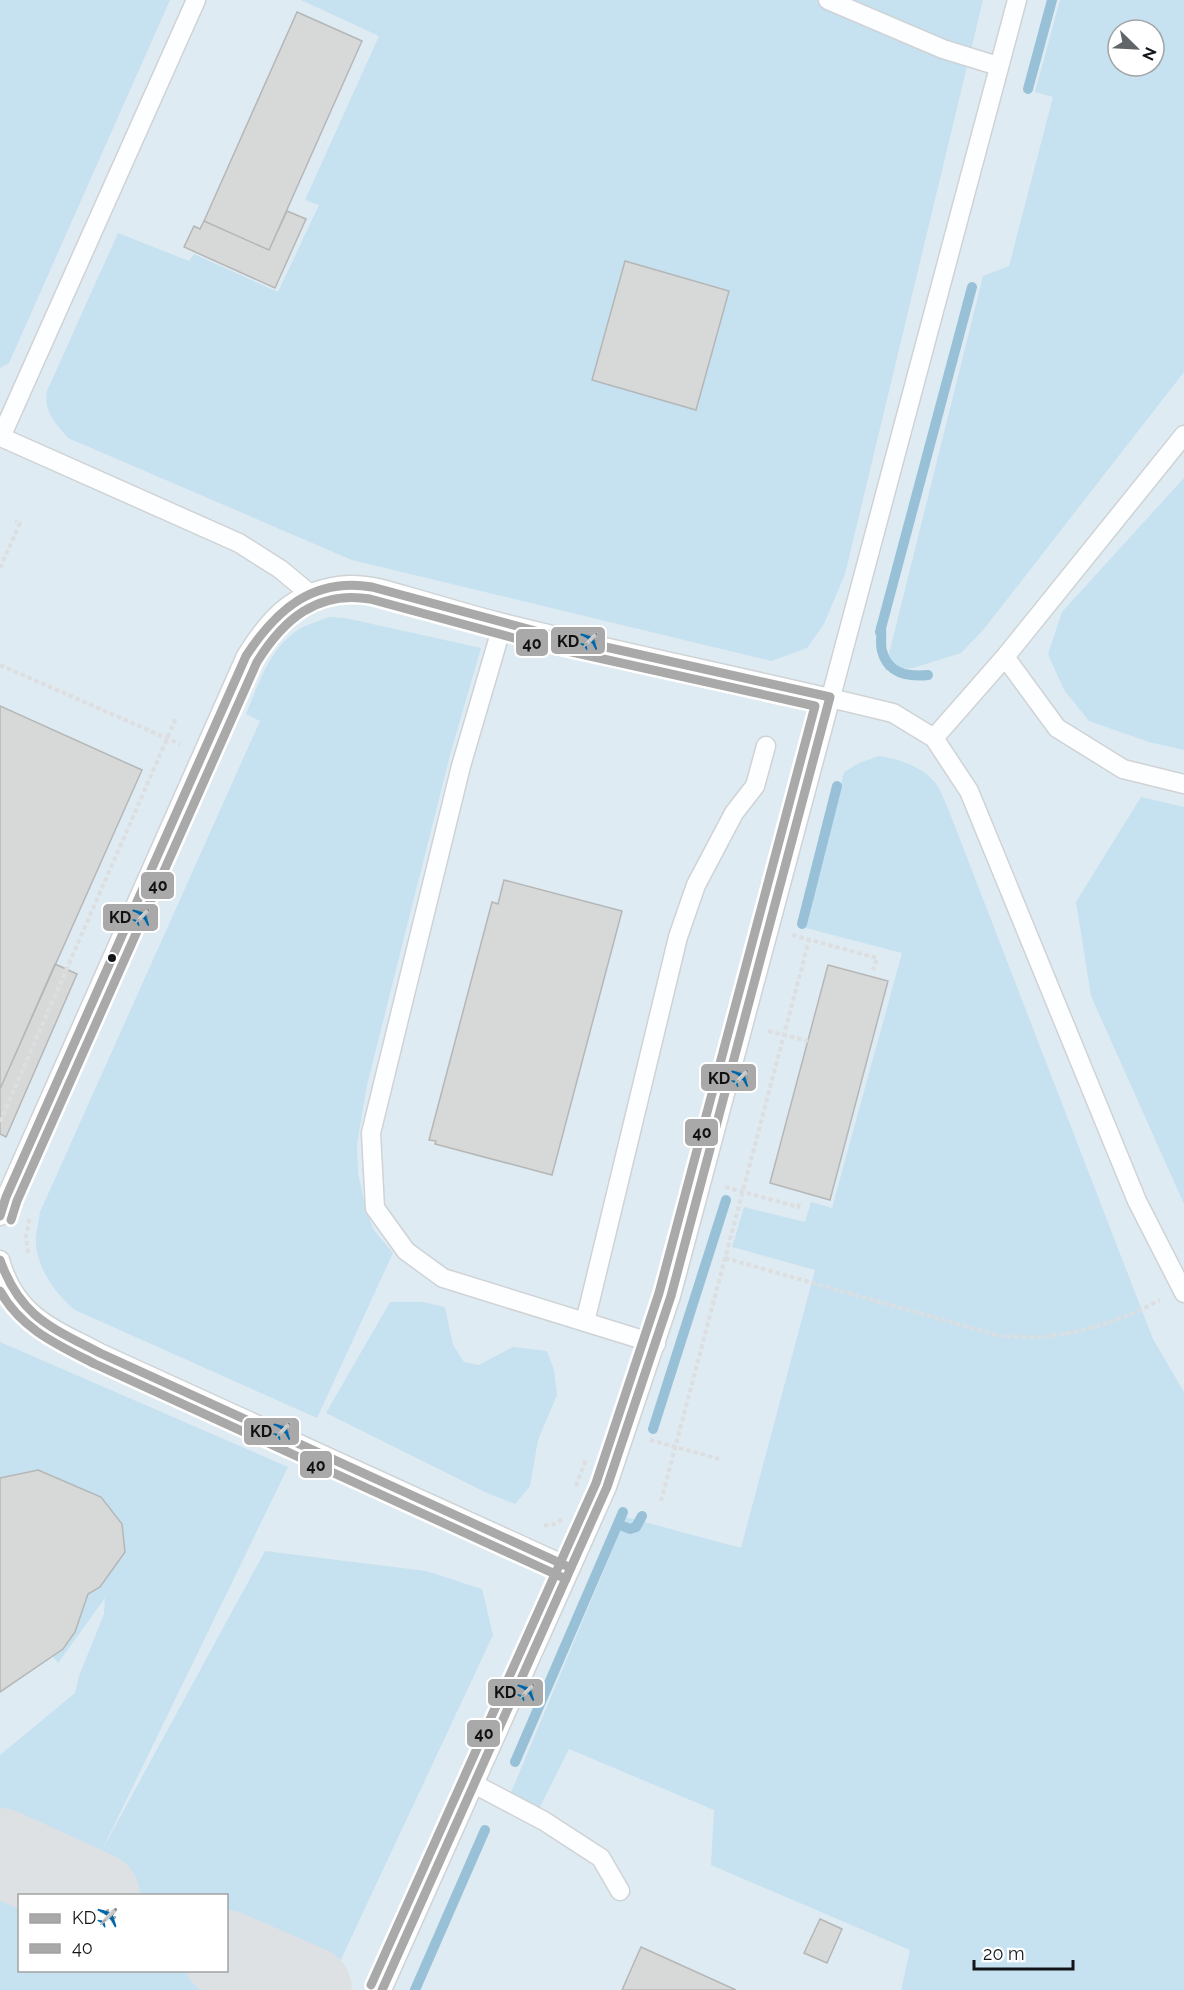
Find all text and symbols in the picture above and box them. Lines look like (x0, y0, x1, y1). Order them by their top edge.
north arrow (1106, 18, 1166, 78)
text: N (1138, 44, 1160, 63)
line badge: KD✈️ (550, 626, 606, 655)
line badge: 40 (515, 628, 549, 657)
text: KD✈️ (557, 632, 599, 651)
text: 40 (523, 634, 542, 653)
line badge: 40 (140, 871, 175, 900)
text: 40 (149, 876, 168, 895)
line badge: KD✈️ (102, 903, 159, 932)
text: KD✈️ (109, 908, 151, 927)
unlabelled marker (106, 952, 118, 964)
line badge: KD✈️ (700, 1063, 757, 1092)
text: KD✈️ (708, 1069, 750, 1088)
line badge: 40 (684, 1118, 719, 1147)
text: 40 (693, 1123, 712, 1142)
line badge: KD✈️ (243, 1417, 300, 1446)
text: KD✈️ (250, 1422, 292, 1441)
line badge: 40 (299, 1450, 333, 1479)
text: 40 (307, 1456, 326, 1475)
line badge: KD✈️ (487, 1678, 544, 1707)
text: KD✈️ (494, 1683, 536, 1702)
line badge: 40 (466, 1719, 501, 1748)
text: 40 (475, 1724, 494, 1743)
legend (18, 1894, 228, 1972)
text: KD✈️ (72, 1907, 119, 1928)
scale bar (974, 1933, 1073, 1971)
text: 40 (72, 1937, 93, 1958)
text: 20 m (983, 1943, 1025, 1964)

